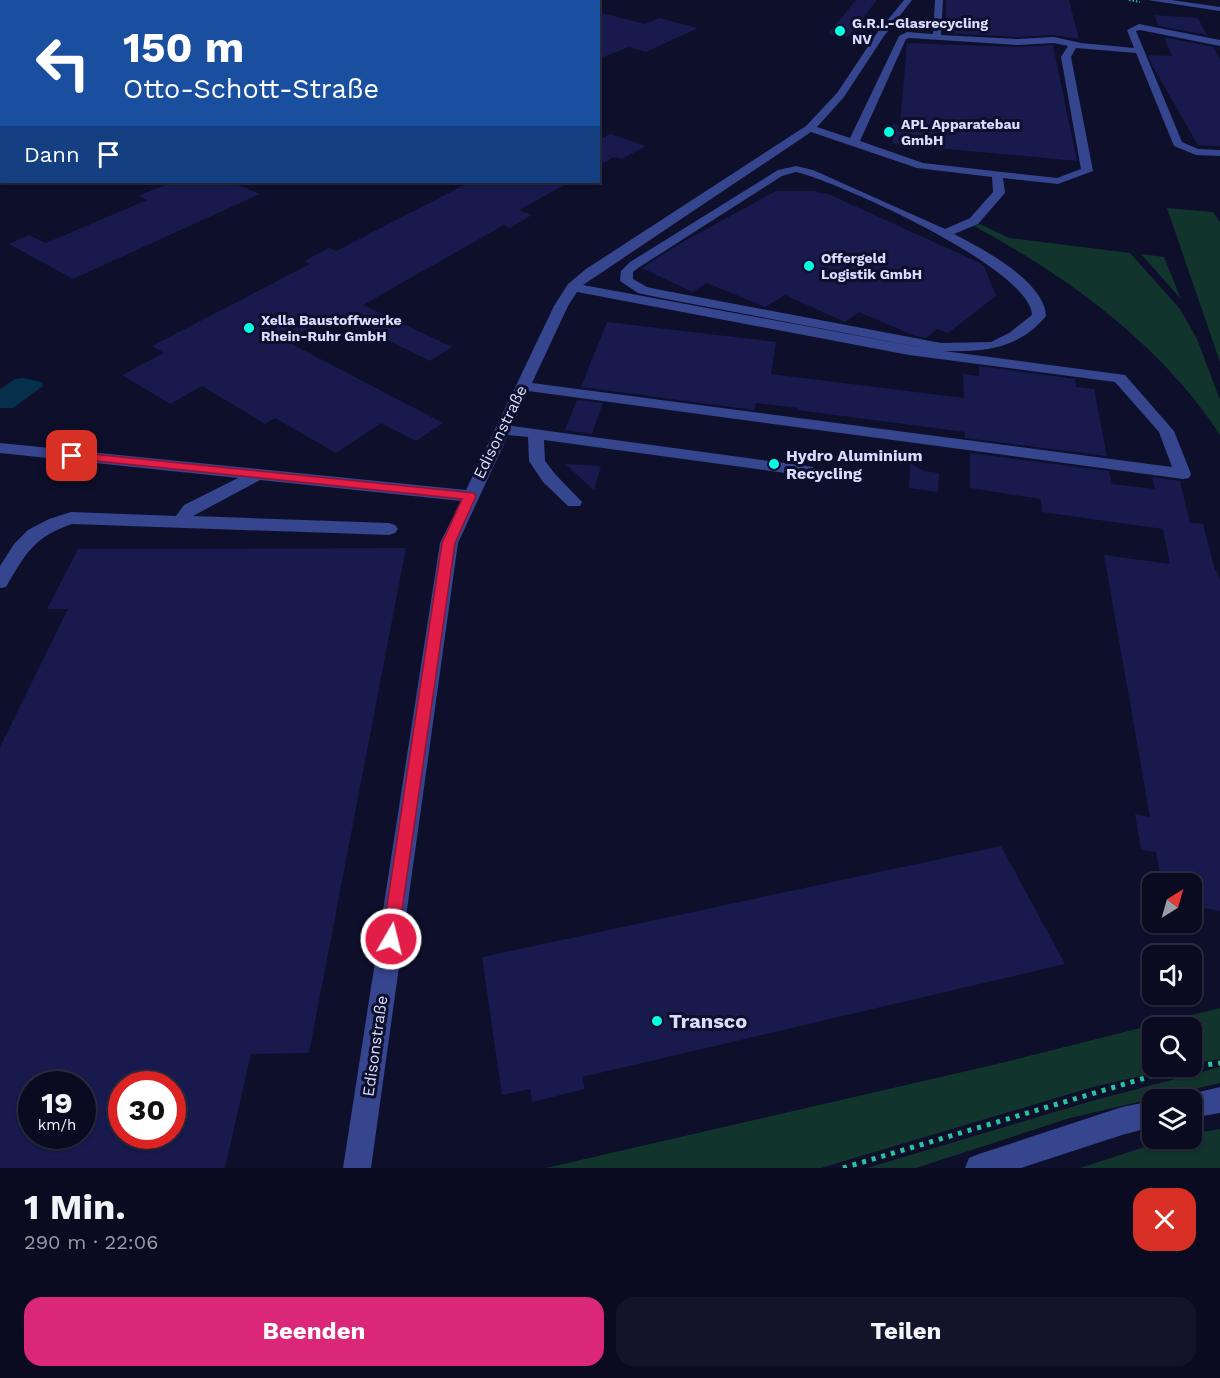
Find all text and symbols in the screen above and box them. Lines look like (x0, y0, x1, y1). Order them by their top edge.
place label: G.R.I.-Glasrecycling NV (852, 15, 988, 47)
text: 150 m (123, 23, 244, 72)
icon: left (24, 24, 102, 102)
marker: G.R.I.-Glasrecycling NV (833, 24, 847, 38)
text: Otto-Schott-Straße (123, 73, 379, 105)
place label: APL Apparatebau GmbH (901, 116, 1020, 148)
marker: APL Apparatebau GmbH (882, 125, 896, 139)
icon: arrive (92, 138, 125, 171)
text: Dann (24, 142, 80, 167)
place label: Offergeld Logistik GmbH (821, 250, 922, 282)
marker: Offergeld Logistik GmbH (802, 259, 816, 273)
place label: Xella Baustoffwerke Rhein-Ruhr GmbH (261, 312, 402, 344)
marker: Xella Baustoffwerke Rhein-Ruhr GmbH (242, 321, 256, 335)
street label: Edisonstraße (469, 382, 531, 482)
pin (46, 430, 97, 481)
icon: arrive (55, 439, 88, 472)
place label: Hydro Aluminium Recycling (786, 446, 923, 483)
marker: Hydro Aluminium Recycling (767, 457, 781, 471)
north arrow (1142, 873, 1202, 933)
map controls (1142, 873, 1202, 1149)
position arrow (359, 907, 423, 971)
button: sound (1142, 945, 1202, 1005)
street label: Edisonstraße (359, 994, 391, 1098)
place label: Transco (669, 1009, 747, 1033)
marker: Transco (650, 1014, 664, 1028)
button: search (1142, 1017, 1202, 1077)
speed limit sign: 30 (108, 1071, 186, 1149)
text: 19 (41, 1085, 73, 1120)
button: layers (1142, 1089, 1202, 1149)
text: km/h (38, 1116, 76, 1134)
text: 1 Min. (24, 1186, 126, 1228)
button: close (1133, 1188, 1196, 1251)
text: 290 m · 22:06 (24, 1230, 158, 1254)
button: Beenden (24, 1297, 604, 1366)
button: Teilen (616, 1297, 1196, 1366)

